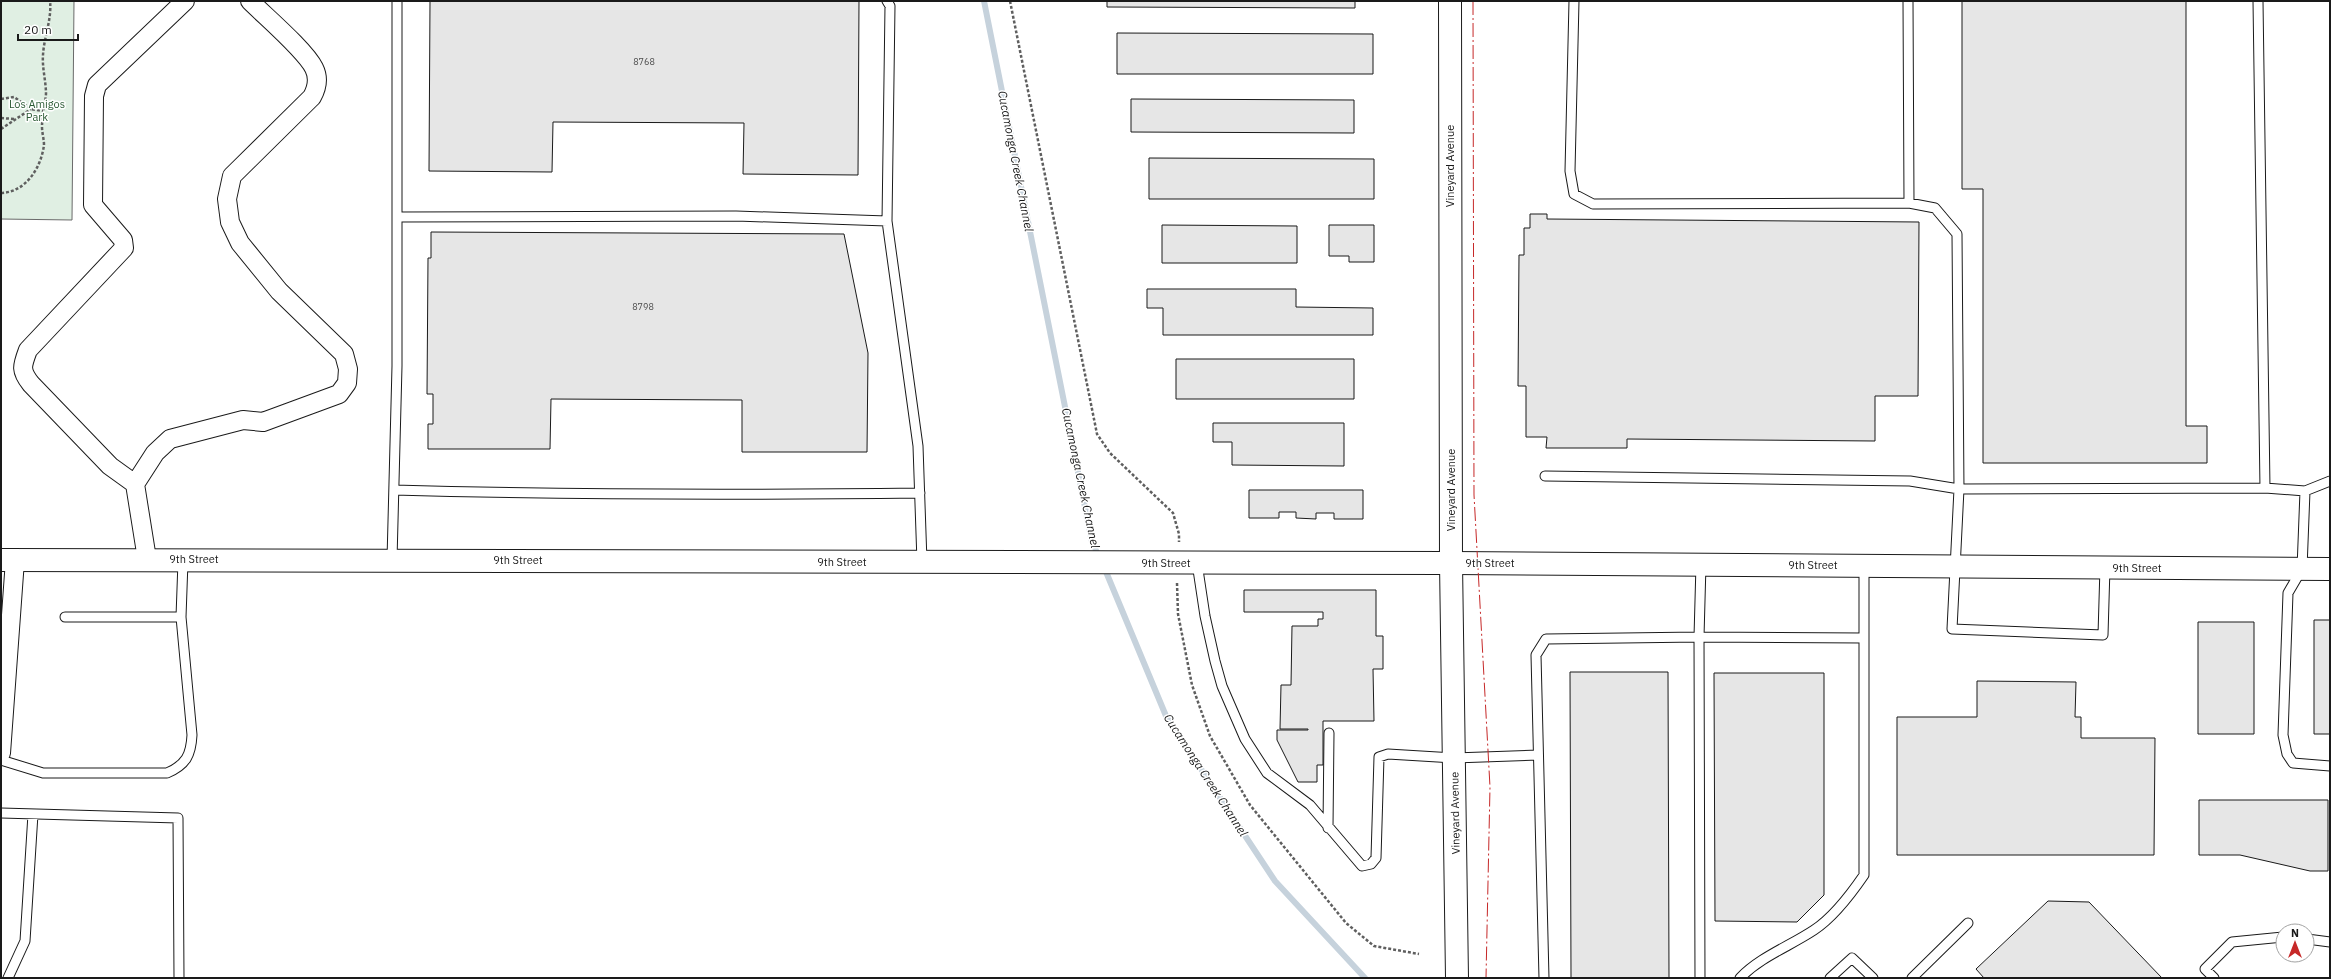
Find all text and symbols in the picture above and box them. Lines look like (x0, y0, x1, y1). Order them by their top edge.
scale bar (18, 16, 78, 42)
text: 20 m (24, 22, 52, 37)
house number: 8768 (633, 56, 655, 67)
water label: Cucamonga Creek Channel (995, 89, 1037, 233)
park label: Los Amigos Park (9, 97, 65, 124)
street label: Vineyard Avenue (1443, 125, 1457, 207)
house number: 8798 (632, 301, 654, 312)
water label: Cucamonga Creek Channel (1059, 407, 1103, 550)
street label: Vineyard Avenue (1444, 449, 1458, 531)
street label: 9th Street (169, 552, 219, 566)
street label: 9th Street (493, 553, 543, 567)
street label: 9th Street (817, 555, 867, 569)
street label: 9th Street (1141, 556, 1191, 570)
street label: 9th Street (1465, 556, 1515, 570)
street label: 9th Street (1788, 558, 1838, 572)
street label: 9th Street (2112, 561, 2162, 575)
water label: Cucamonga Creek Channel (1161, 711, 1252, 840)
street label: Vineyard Avenue (1447, 772, 1463, 854)
north arrow (2275, 923, 2315, 963)
text: N (2291, 926, 2299, 940)

